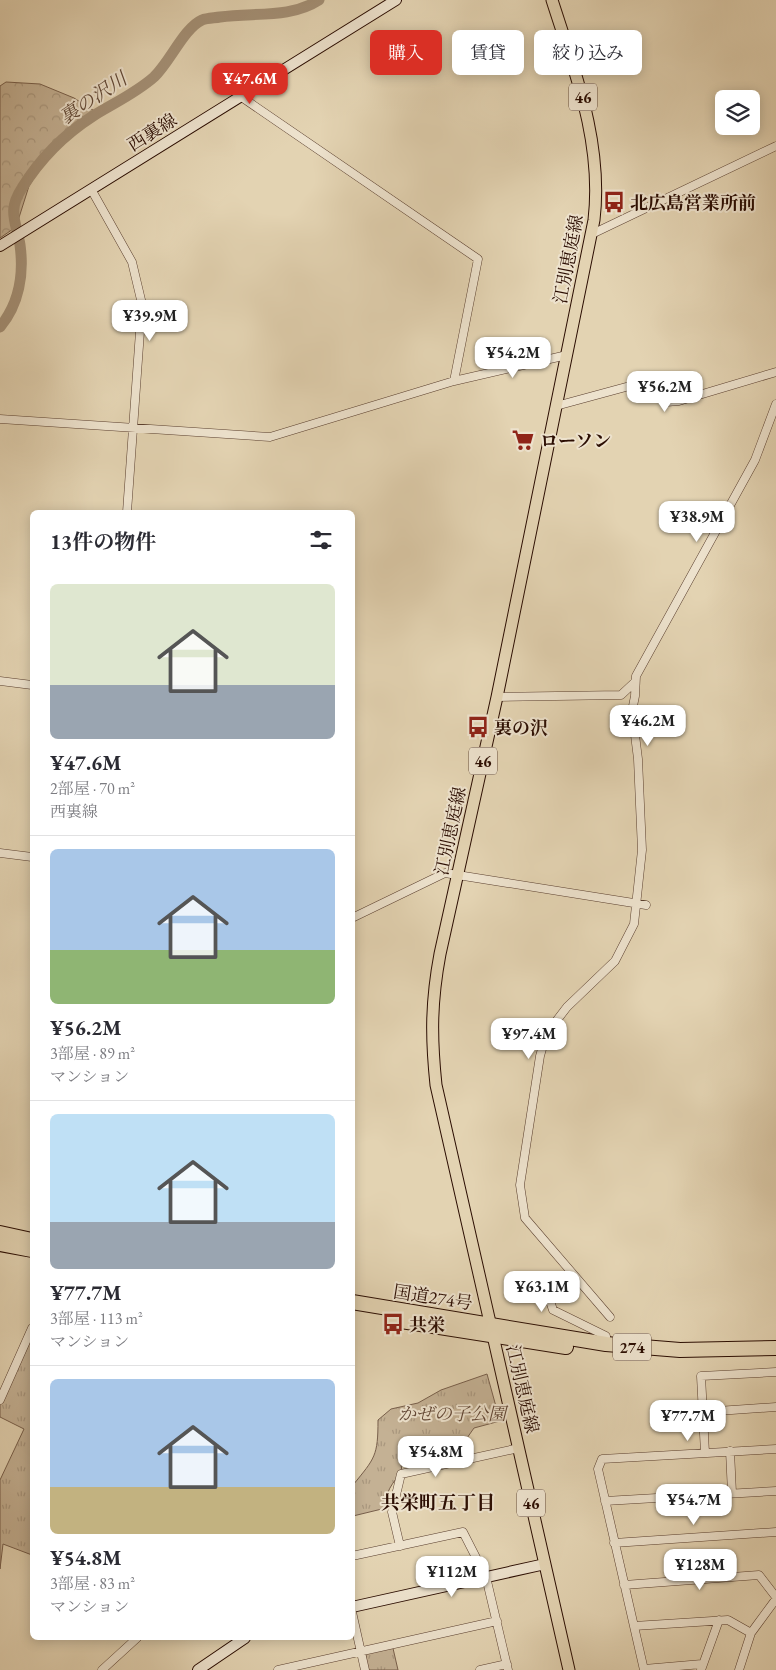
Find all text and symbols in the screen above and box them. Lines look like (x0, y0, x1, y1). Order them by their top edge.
chip: 購入 (370, 30, 442, 75)
chip: 賃貸 (452, 30, 524, 75)
chip: 絞り込み (534, 30, 642, 75)
pin: ¥47.6M (209, 62, 291, 105)
water label: 裏の沢川 (55, 65, 133, 130)
text: ¥47.6M (223, 68, 277, 89)
road number: 46 (569, 84, 597, 110)
map controls (715, 90, 760, 135)
button: layers (715, 90, 760, 135)
street label: 西裏線 (123, 108, 181, 156)
bus stop icon: 北広島営業所前 (601, 189, 627, 215)
place label: 北広島営業所前 (630, 191, 756, 214)
street label: 江別恵庭線 (548, 213, 588, 305)
pin: ¥39.9M (109, 300, 191, 342)
text: ¥39.9M (123, 305, 177, 326)
pin: ¥54.2M (472, 336, 554, 379)
text: ¥54.2M (486, 342, 540, 363)
pin: ¥56.2M (624, 370, 706, 413)
text: ¥56.2M (638, 376, 692, 397)
supermarket icon: ローソン (510, 427, 536, 453)
place label: ローソン (540, 429, 611, 452)
pin: ¥38.9M (656, 500, 738, 543)
text: ¥38.9M (670, 506, 724, 527)
icon: filters (307, 526, 335, 554)
text: 13件の物件 (50, 528, 156, 555)
icon: home (148, 616, 238, 706)
pin: ¥46.2M (607, 704, 689, 747)
text: ¥46.2M (621, 710, 675, 731)
bus stop icon: 裏の沢 (465, 714, 491, 740)
place label: 裏の沢 (494, 716, 548, 739)
road number: 46 (469, 748, 497, 774)
text: ¥47.6M (50, 749, 121, 776)
text: 2部屋 · 70 m² (50, 778, 135, 799)
street label: 江別恵庭線 (429, 785, 471, 877)
text: 西裏線 (50, 801, 98, 822)
icon: home (148, 882, 238, 972)
text: ¥56.2M (50, 1014, 121, 1041)
pin: ¥97.4M (488, 1018, 570, 1060)
text: ¥97.4M (502, 1023, 556, 1044)
text: 3部屋 · 89 m² (50, 1043, 135, 1064)
text: マンション (50, 1066, 129, 1087)
icon: home (148, 1147, 238, 1237)
pin: ¥63.1M (501, 1270, 583, 1313)
text: ¥63.1M (515, 1276, 569, 1297)
text: ¥77.7M (50, 1279, 121, 1306)
street label: 国道274号 (392, 1279, 474, 1315)
text: 3部屋 · 113 m² (50, 1308, 143, 1329)
bus stop icon: 共栄 (380, 1311, 406, 1337)
place label: 共栄 (409, 1313, 445, 1336)
text: マンション (50, 1331, 129, 1352)
road number: 274 (613, 1334, 651, 1360)
street label: 江別恵庭線 (502, 1343, 544, 1435)
pin: ¥77.7M (647, 1400, 729, 1442)
park label: かぜの子公園 (398, 1402, 509, 1425)
text: ¥77.7M (661, 1405, 715, 1426)
icon: home (148, 1412, 238, 1502)
pin: ¥54.8M (395, 1436, 477, 1478)
text: ¥54.8M (409, 1441, 463, 1462)
pin: ¥54.7M (653, 1484, 735, 1526)
text: ¥54.7M (667, 1489, 721, 1510)
district label: 共栄町五丁目 (381, 1490, 495, 1515)
road number: 46 (517, 1490, 545, 1516)
text: ¥54.8M (50, 1544, 121, 1571)
pin: ¥128M (665, 1548, 735, 1591)
text: ¥128M (675, 1554, 725, 1575)
pin: ¥112M (417, 1556, 487, 1598)
text: ¥112M (427, 1561, 477, 1582)
text: 3部屋 · 83 m² (50, 1573, 135, 1594)
text: マンション (50, 1596, 129, 1617)

